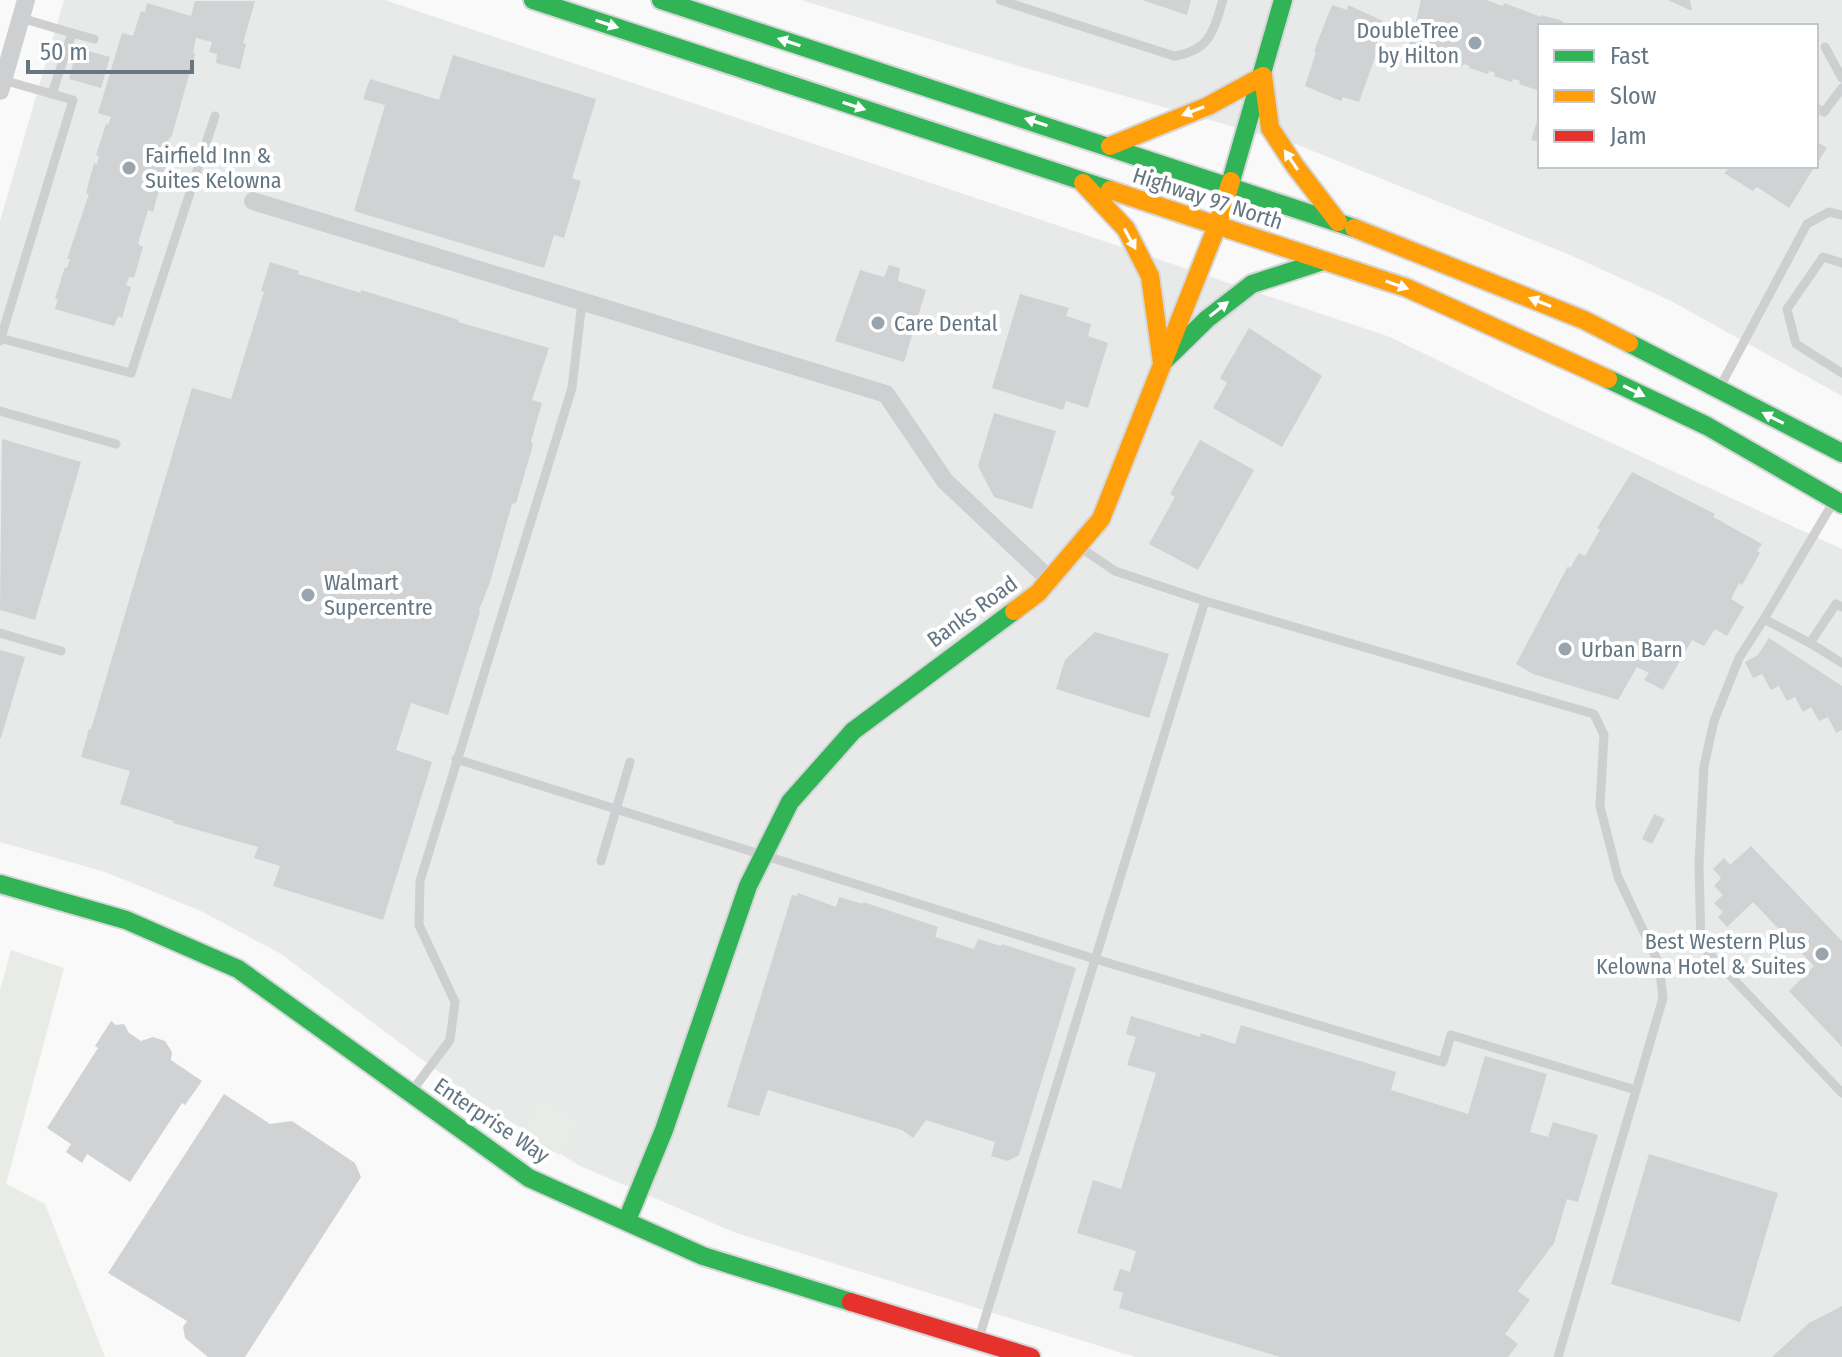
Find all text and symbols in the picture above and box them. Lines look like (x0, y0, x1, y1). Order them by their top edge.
place label: DoubleTree by Hilton (1357, 17, 1459, 69)
one-way arrow (595, 19, 619, 31)
scale bar (28, 24, 192, 74)
legend (1538, 24, 1818, 168)
marker: DoubleTree by Hilton (1466, 34, 1484, 52)
one-way arrow (777, 35, 801, 47)
text: 50 m (40, 38, 88, 66)
text: Fast (1610, 42, 1649, 70)
text: Slow (1610, 82, 1657, 110)
one-way arrow (842, 100, 866, 112)
one-way arrow (1181, 105, 1205, 118)
one-way arrow (1024, 115, 1048, 128)
text: Jam (1610, 122, 1647, 150)
place label: Fairfield Inn & Suites Kelowna (145, 142, 282, 194)
one-way arrow (1284, 149, 1299, 170)
marker: Fairfield Inn & Suites Kelowna (120, 159, 138, 177)
street label: Highway 97 North (1129, 161, 1286, 235)
one-way arrow (1123, 228, 1137, 250)
one-way arrow (1385, 279, 1409, 291)
one-way arrow (1528, 296, 1552, 309)
one-way arrow (1209, 302, 1229, 318)
place label: Care Dental (894, 310, 998, 337)
marker: Care Dental (869, 314, 887, 332)
one-way arrow (1623, 384, 1646, 398)
one-way arrow (1761, 411, 1784, 424)
place label: Walmart Supercentre (324, 569, 433, 621)
street label: Banks Road (922, 570, 1023, 653)
marker: Walmart Supercentre (299, 586, 317, 604)
place label: Urban Barn (1581, 636, 1683, 663)
marker: Urban Barn (1556, 640, 1574, 658)
place label: Best Western Plus Kelowna Hotel & Suites (1596, 928, 1806, 980)
marker: Best Western Plus Kelowna Hotel & Suites (1813, 945, 1831, 963)
street label: Enterprise Way (429, 1072, 555, 1169)

